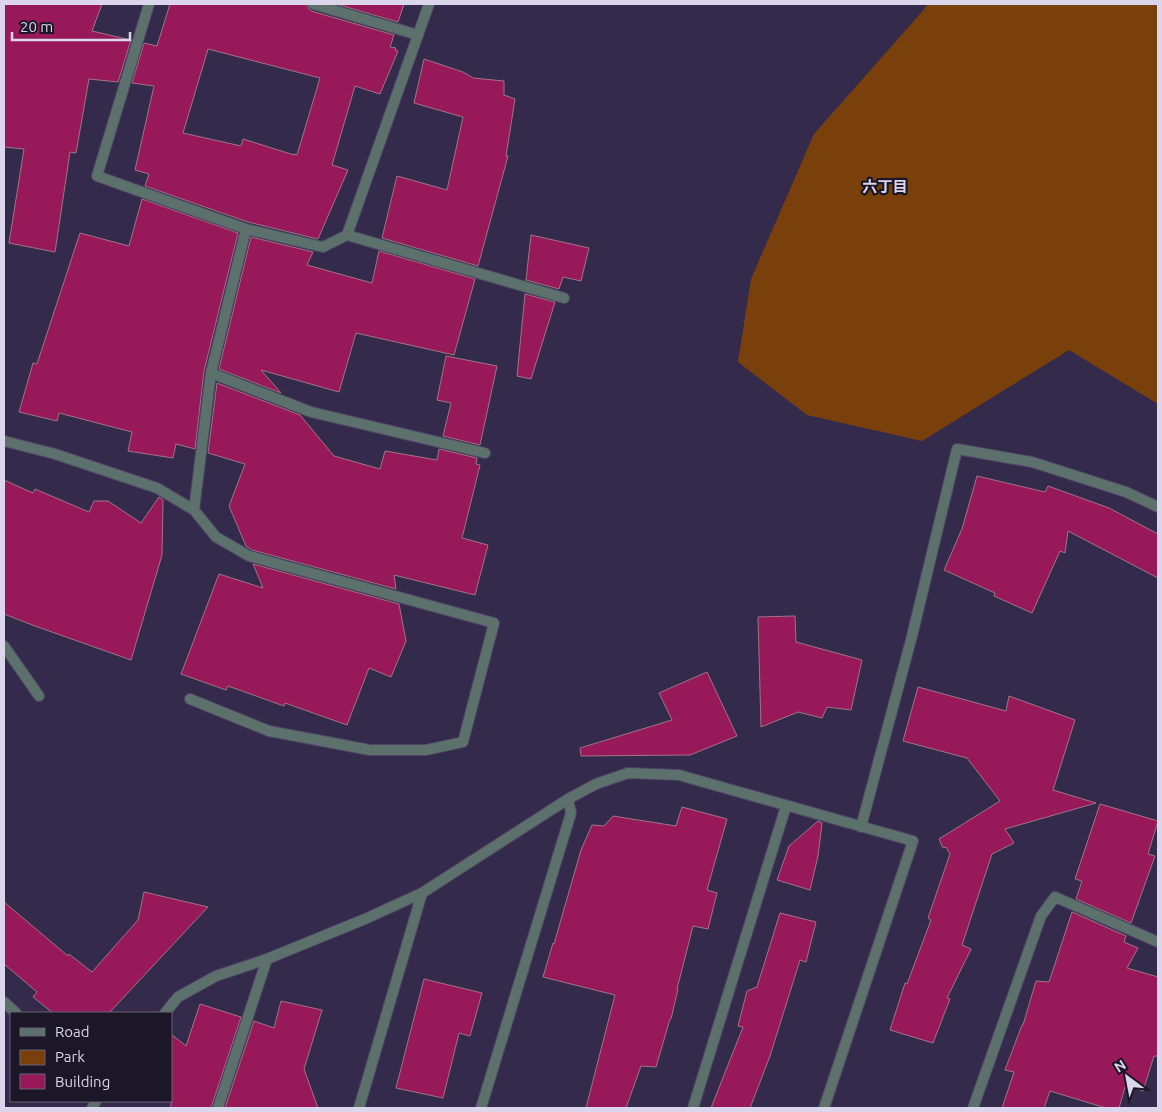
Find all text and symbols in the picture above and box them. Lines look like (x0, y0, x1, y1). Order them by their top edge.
scale bar (12, 10, 130, 42)
text: 20 m (20, 18, 53, 35)
district label: 六丁目 (862, 178, 908, 195)
legend (10, 1012, 172, 1102)
text: Road (55, 1023, 90, 1040)
text: Park (55, 1048, 85, 1065)
north arrow (1102, 1052, 1152, 1102)
text: N (1111, 1056, 1129, 1076)
text: Building (55, 1073, 110, 1090)

